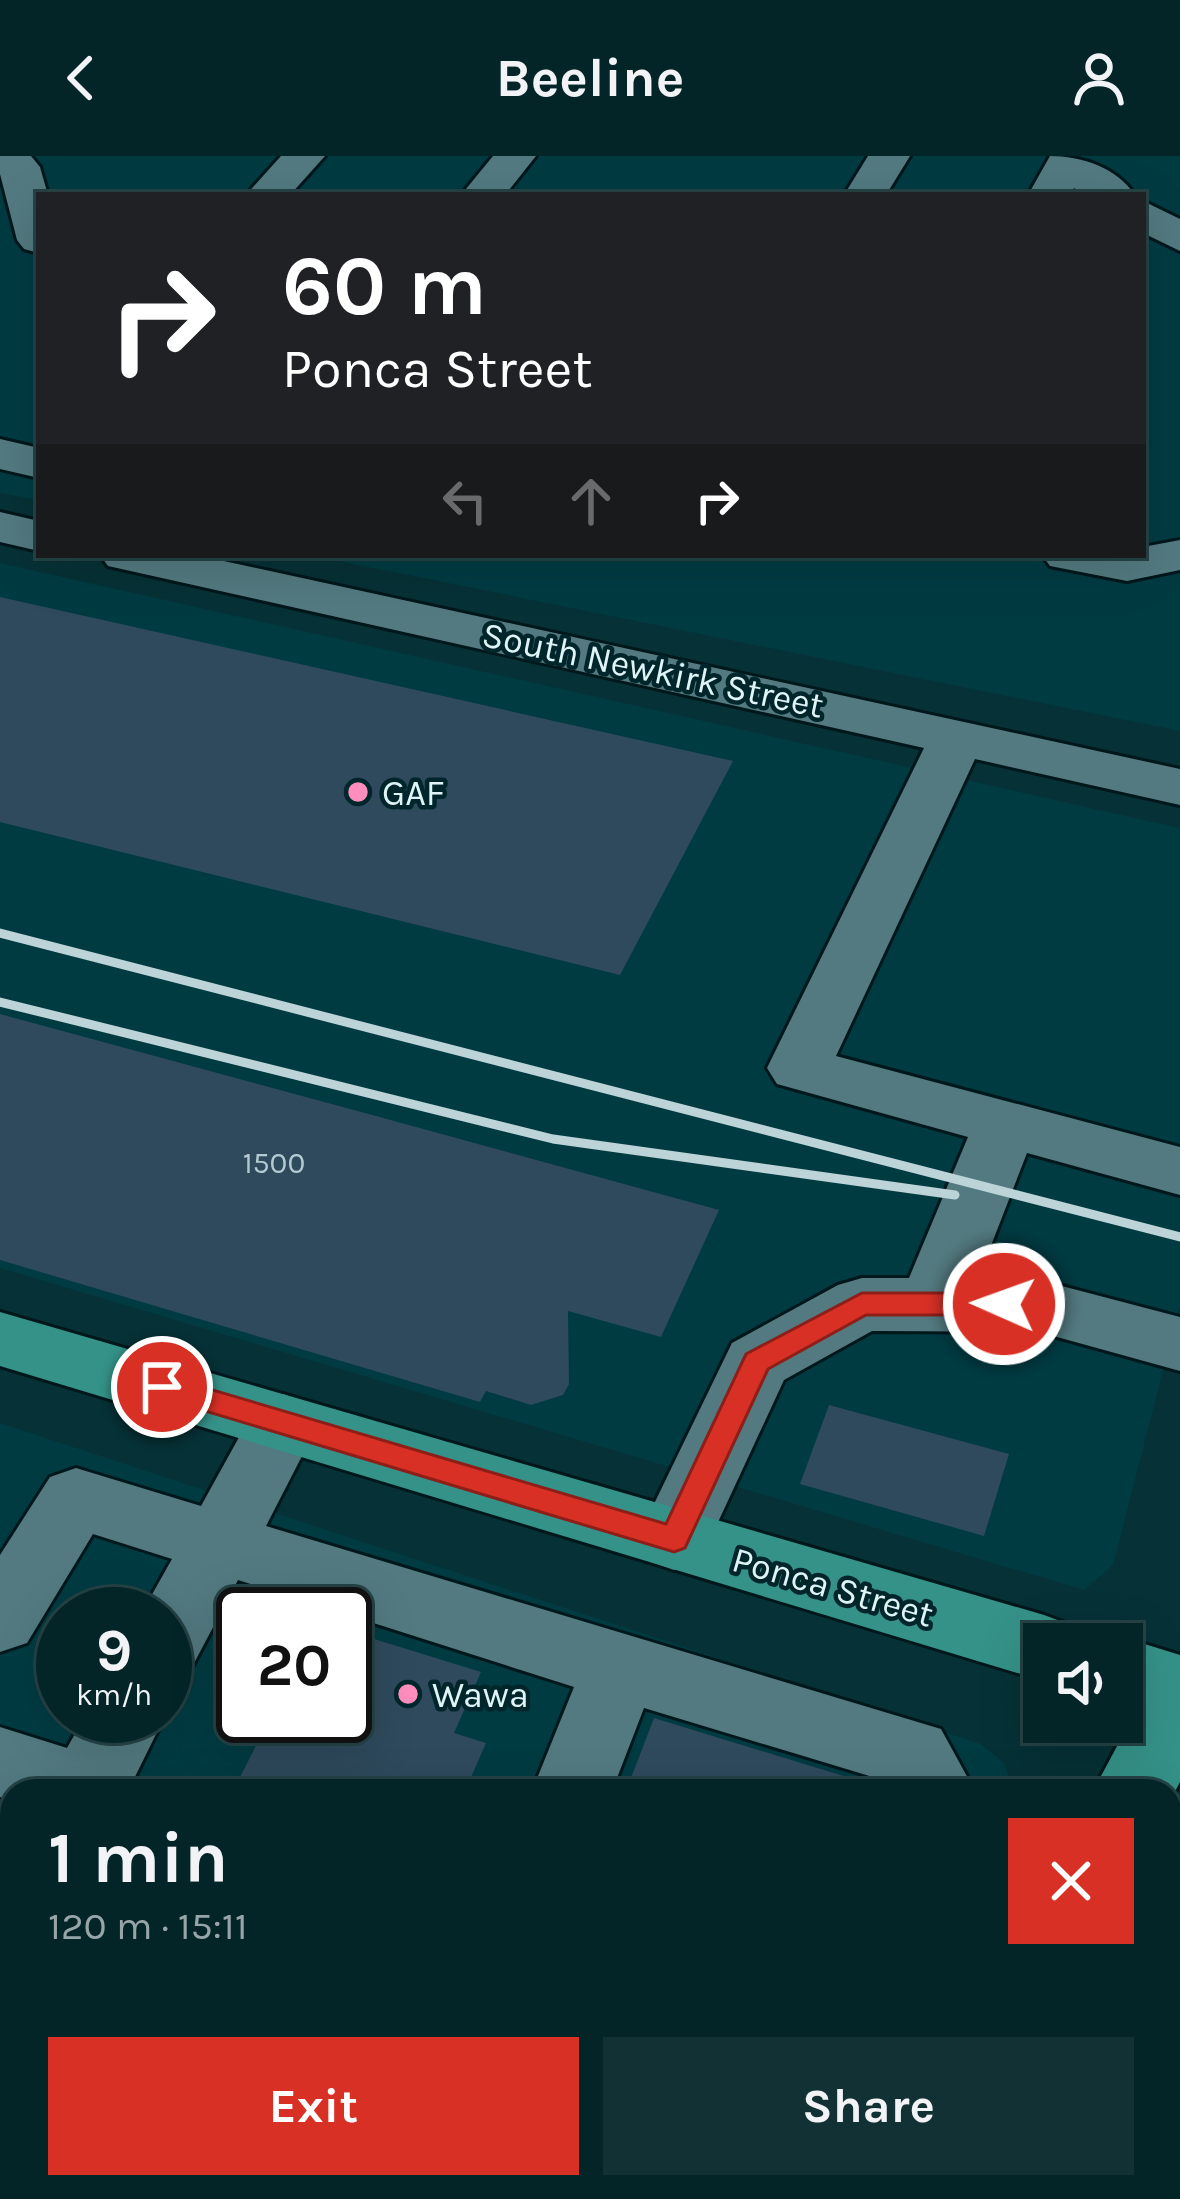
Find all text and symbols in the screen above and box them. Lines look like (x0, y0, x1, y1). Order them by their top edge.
icon: back (48, 45, 114, 111)
icon: person (1066, 45, 1132, 111)
text: Beeline (496, 46, 684, 110)
text: 60 m (282, 237, 487, 335)
icon: right (84, 240, 240, 396)
text: Ponca Street (282, 337, 593, 401)
icon: left (432, 468, 498, 534)
icon: ahead (558, 468, 624, 534)
icon: right (684, 468, 750, 534)
street label: South Newkirk Street (478, 613, 827, 727)
place label: GAF (382, 772, 445, 814)
marker: GAF (345, 779, 371, 805)
house number: 1500 (243, 1145, 305, 1181)
position arrow (941, 1241, 1067, 1367)
pin (111, 1336, 213, 1438)
icon: arrive (129, 1354, 195, 1420)
street label: Ponca Street (727, 1538, 938, 1636)
speed limit sign: 20 (216, 1587, 372, 1743)
text: 9 (96, 1615, 132, 1685)
map controls (1023, 1623, 1143, 1743)
button: sound (1023, 1623, 1143, 1743)
place label: Wawa (432, 1674, 529, 1716)
text: km/h (76, 1677, 152, 1713)
marker: Wawa (395, 1681, 421, 1707)
text: 1 min (48, 1816, 229, 1900)
button: close (1008, 1818, 1134, 1944)
text: 120 m · 15:11 (48, 1903, 248, 1949)
button: Exit (48, 2037, 579, 2175)
button: Share (603, 2037, 1134, 2175)

